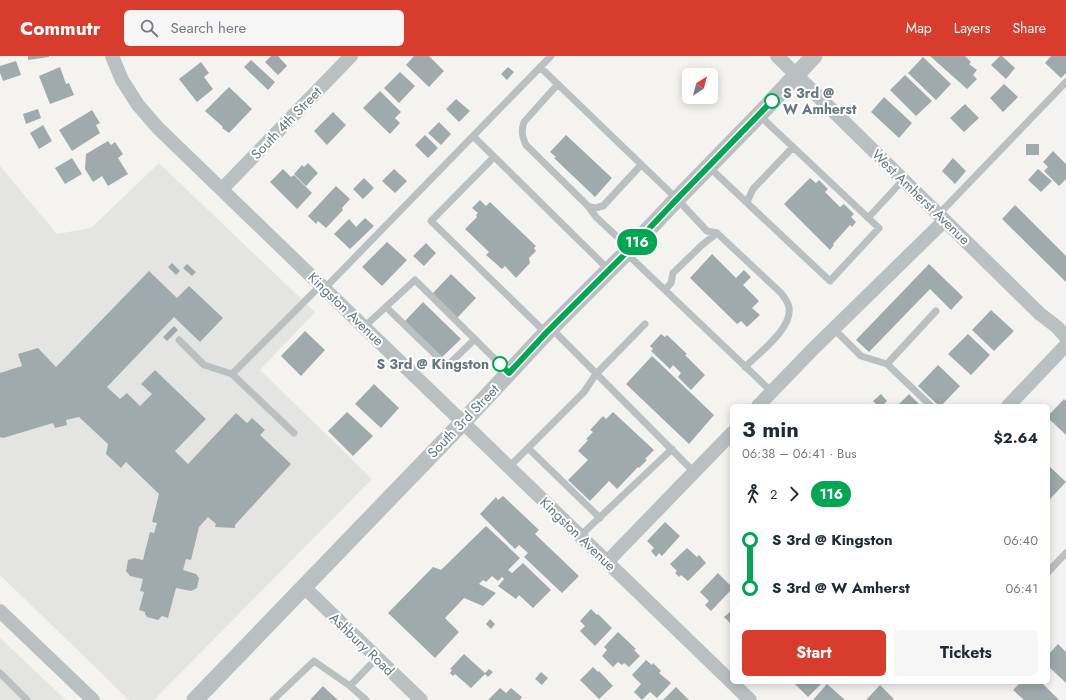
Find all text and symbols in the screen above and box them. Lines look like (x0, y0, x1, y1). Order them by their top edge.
search box (124, 10, 404, 46)
text: Commutr (20, 15, 100, 42)
icon: search (138, 17, 160, 39)
text: Search here (170, 17, 246, 39)
text: Map (906, 18, 932, 38)
text: Layers (954, 18, 990, 38)
text: Share (1012, 18, 1046, 38)
north arrow (682, 68, 718, 104)
map controls (682, 68, 718, 104)
street label: South 4th Street (246, 82, 326, 164)
place label: S 3rd @ W Amherst (783, 83, 857, 119)
marker: S 3rd @ W Amherst (764, 93, 780, 109)
street label: West Amherst Avenue (867, 145, 975, 249)
line badge: 116 (614, 229, 660, 255)
text: 116 (625, 232, 649, 252)
street label: Kingston Avenue (304, 268, 388, 350)
place label: S 3rd @ Kingston (376, 354, 489, 374)
marker: S 3rd @ Kingston (492, 356, 508, 372)
street label: South 3rd Street (423, 379, 504, 462)
text: 3 min (742, 413, 799, 445)
text: $2.64 (993, 427, 1038, 449)
text: 06:38 – 06:41 · Bus (742, 444, 856, 463)
icon: walk (742, 483, 764, 505)
icon: forward (783, 483, 805, 505)
text: 116 (819, 484, 843, 504)
text: 2 (770, 485, 777, 504)
street label: Kingston Avenue (536, 493, 620, 575)
text: S 3rd @ Kingston (772, 529, 893, 551)
text: 06:40 (1003, 531, 1038, 550)
text: S 3rd @ W Amherst (772, 577, 910, 599)
text: 06:41 (1005, 579, 1038, 598)
street label: Ashbury Road (325, 608, 399, 680)
button: Start (742, 630, 886, 676)
button: Tickets (894, 630, 1038, 676)

